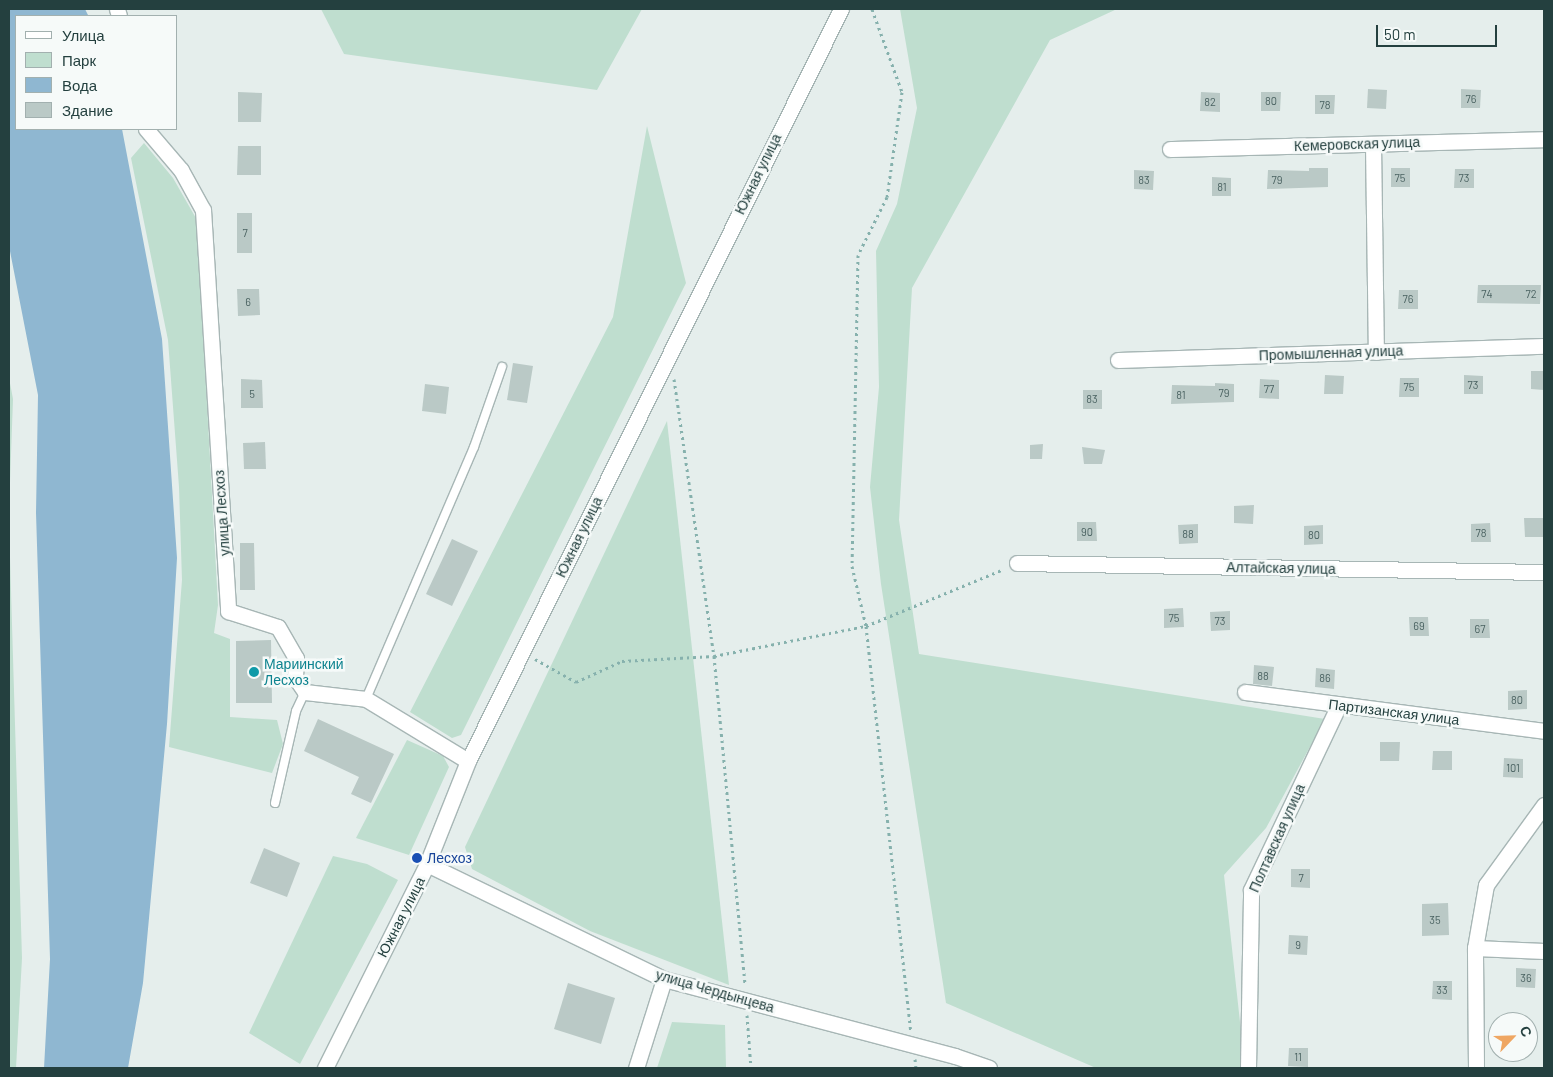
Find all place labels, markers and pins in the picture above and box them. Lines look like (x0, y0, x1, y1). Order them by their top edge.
place label: Мариинский Лесхоз (264, 656, 344, 689)
marker: Мариинский Лесхоз (248, 666, 260, 678)
place label: Лесхоз (427, 850, 472, 866)
marker: Лесхоз (411, 852, 423, 864)

